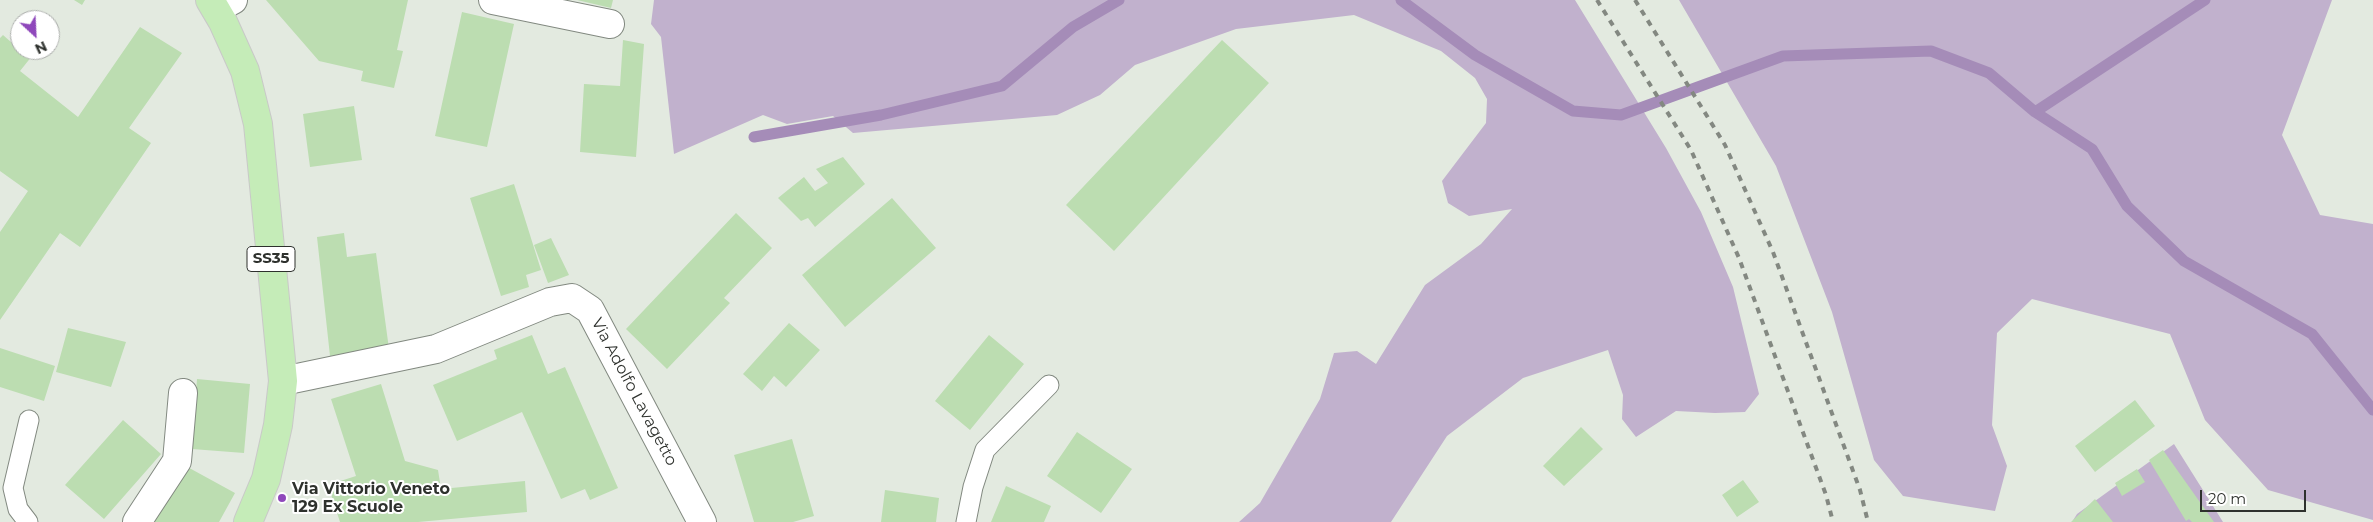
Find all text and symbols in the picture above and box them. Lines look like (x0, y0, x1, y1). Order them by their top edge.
north arrow (10, 10, 60, 60)
text: N (32, 37, 50, 58)
road number: SS35 (247, 246, 295, 272)
street label: Via Adolfo Lavagetto (587, 315, 681, 469)
place label: Via Vittorio Veneto 129 Ex Scuole (292, 479, 450, 517)
scale bar (2203, 480, 2309, 512)
text: 20 m (2208, 489, 2246, 508)
marker: Via Vittorio Veneto 129 Ex Scuole (276, 492, 288, 504)

